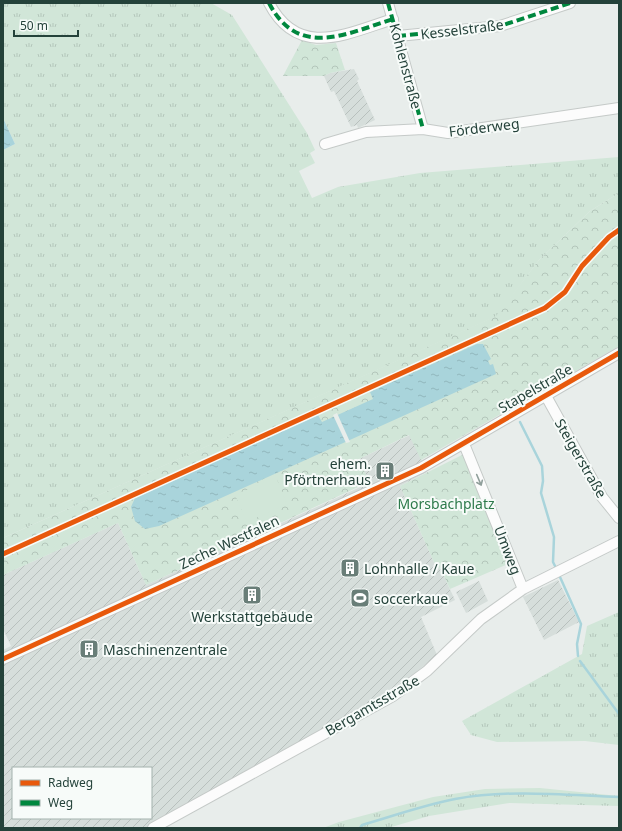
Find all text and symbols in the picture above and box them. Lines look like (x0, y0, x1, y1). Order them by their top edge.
scale bar (14, 12, 78, 38)
street label: Kesselstraße (419, 14, 505, 44)
text: 50 m (20, 17, 48, 34)
street label: Kohlenstraße (385, 21, 427, 111)
street label: Förderweg (448, 113, 520, 141)
street label: Stapelstraße (494, 359, 576, 417)
street label: Steigerstraße (551, 415, 611, 501)
place label: ehem. Pförtnerhaus (284, 454, 371, 489)
building icon: ehem. Pförtnerhaus (374, 460, 396, 482)
one-way arrow (476, 474, 484, 486)
park label: Morsbachplatz (397, 494, 495, 513)
street label: Zeche Westfalen (176, 511, 282, 573)
street label: Umweg (490, 523, 526, 577)
building icon: Lohnhalle / Kaue (339, 557, 361, 579)
place label: Lohnhalle / Kaue (364, 559, 474, 578)
building icon: Werkstattgebäude (241, 584, 263, 606)
sports icon: soccerkaue (349, 587, 371, 609)
place label: soccerkaue (374, 589, 448, 608)
place label: Werkstattgebäude (191, 607, 313, 626)
building icon: Maschinenzentrale (78, 638, 100, 660)
place label: Maschinenzentrale (103, 640, 228, 659)
street label: Bergamtsstraße (321, 670, 423, 740)
legend (12, 767, 152, 819)
text: Radweg (48, 774, 93, 791)
text: Weg (48, 794, 73, 811)

